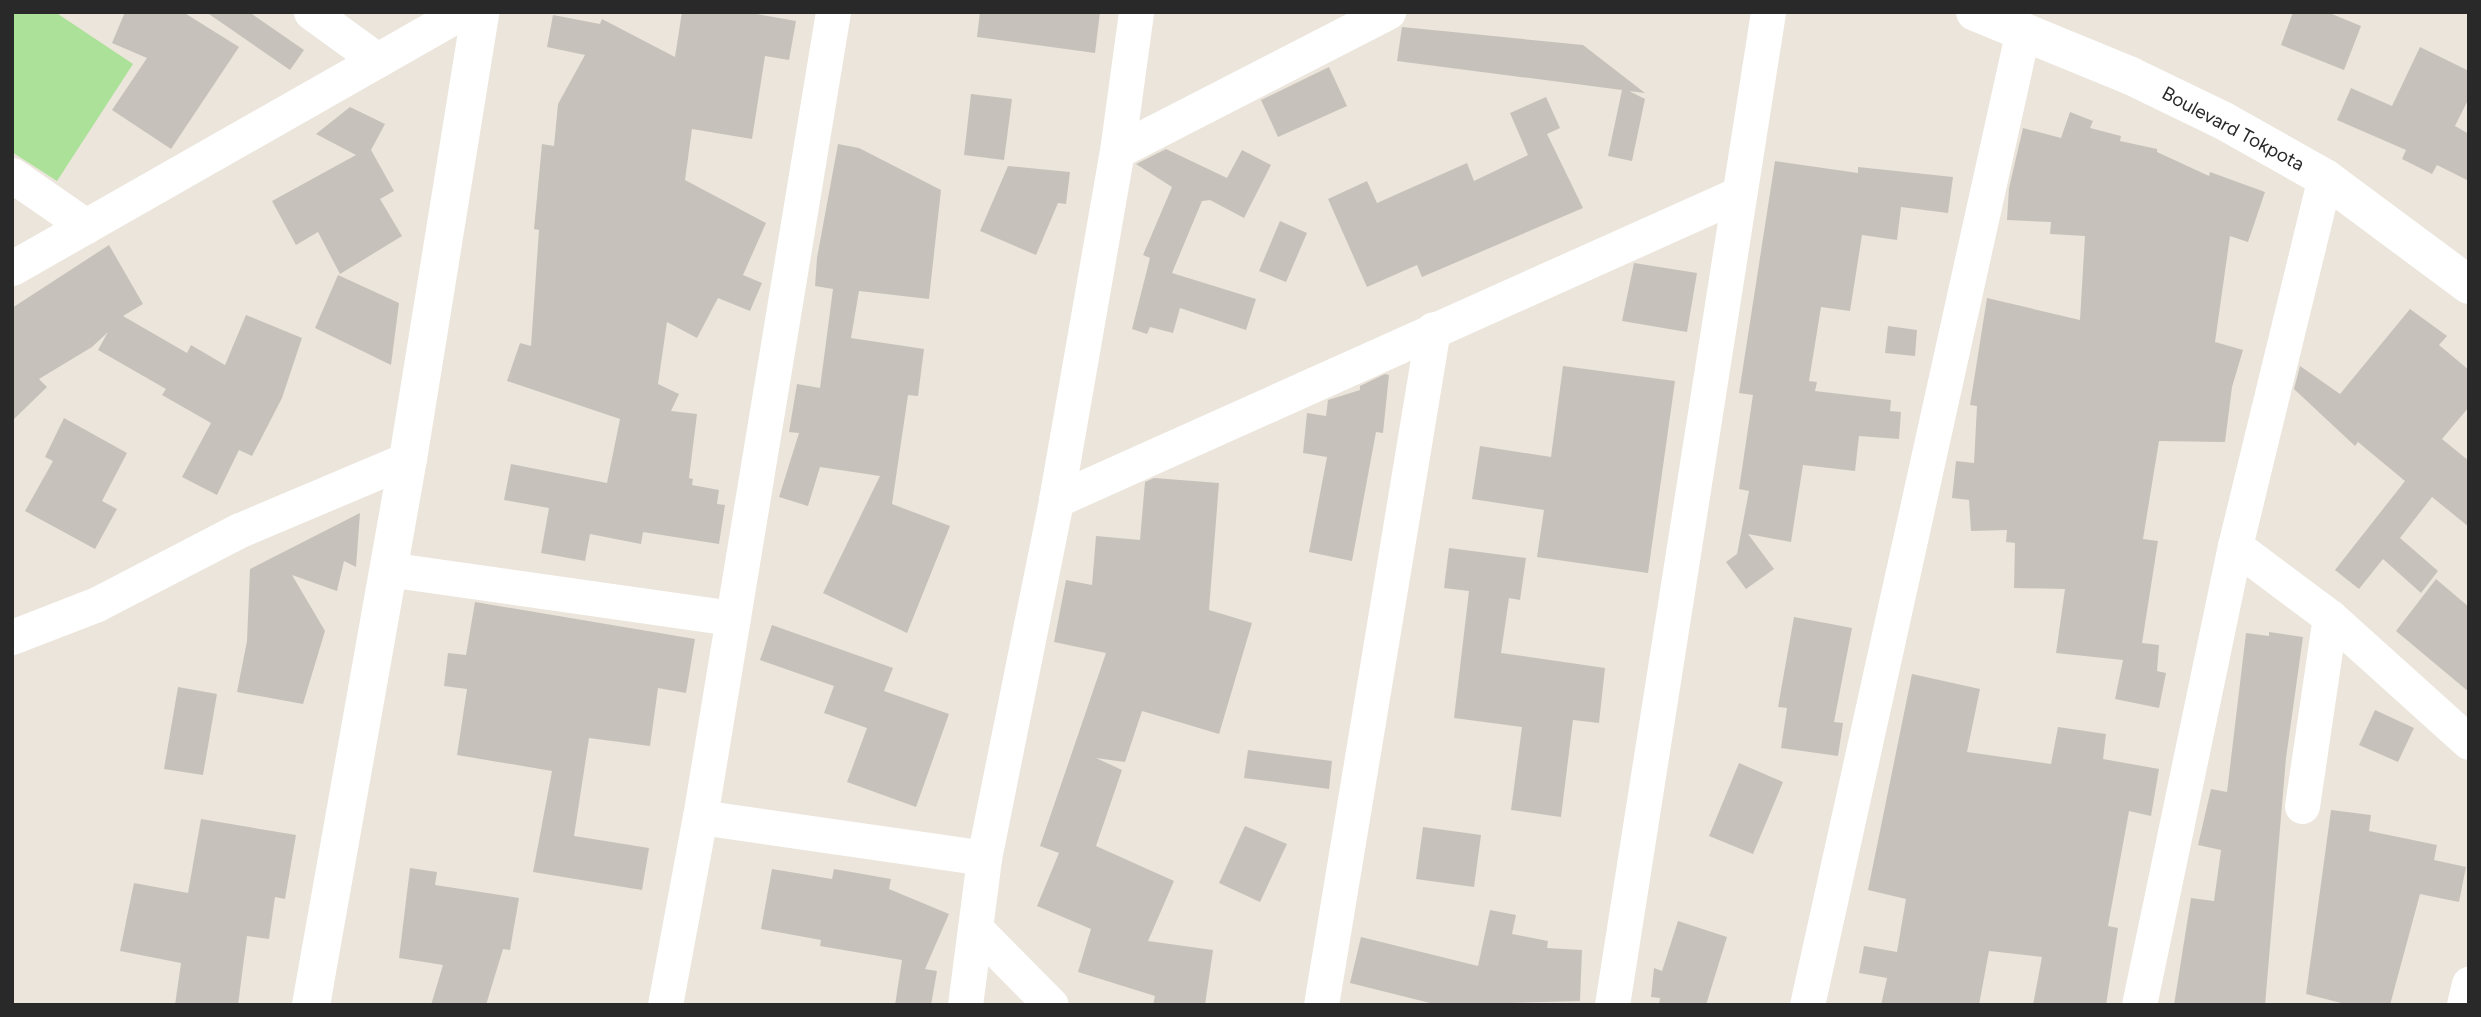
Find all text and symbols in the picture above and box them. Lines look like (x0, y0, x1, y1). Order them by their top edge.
street label: Boulevard Tokpota (2158, 82, 2308, 176)

